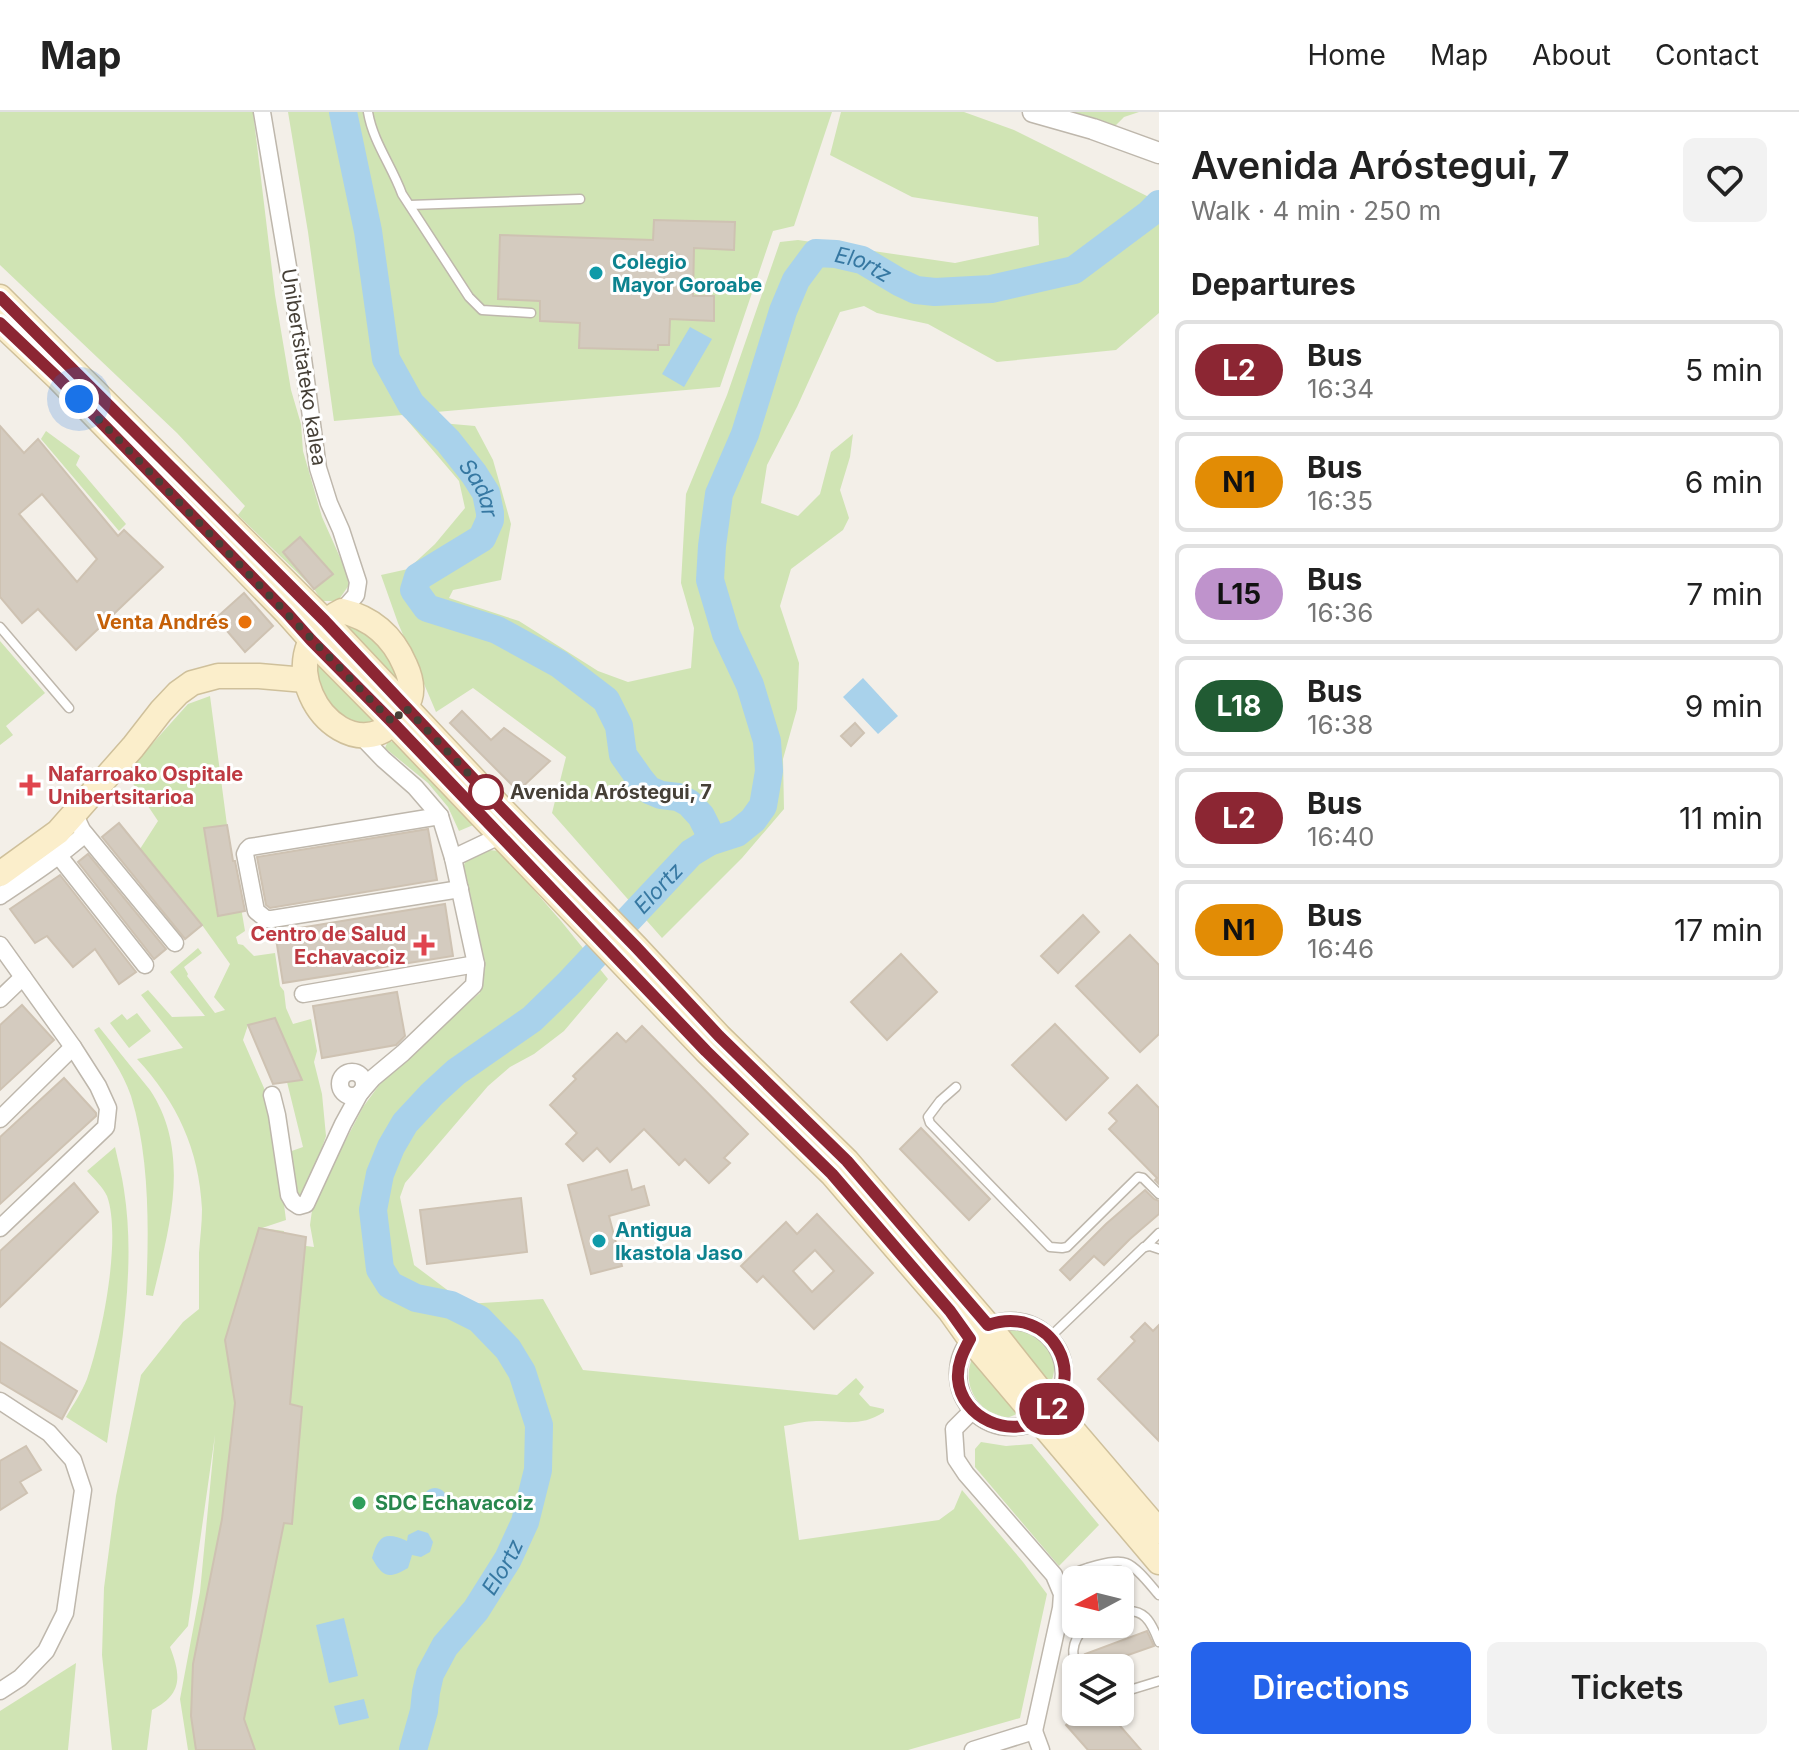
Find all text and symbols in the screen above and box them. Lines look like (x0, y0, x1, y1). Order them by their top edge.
text: Map (40, 32, 121, 78)
text: Home (1307, 38, 1386, 72)
text: Map (1430, 38, 1488, 72)
text: About (1532, 38, 1611, 72)
text: Contact (1655, 38, 1759, 72)
button: heart (1683, 138, 1767, 222)
text: Avenida Aróstegui, 7 (1191, 142, 1570, 188)
text: Walk · 4 min · 250 m (1191, 195, 1441, 226)
water label: Elortz (832, 241, 896, 288)
place label: Colegio Mayor Goroabe (612, 250, 762, 297)
marker: Colegio Mayor Goroabe (587, 264, 605, 282)
text: Departures (1191, 266, 1356, 302)
street label: Unibertsitateko kalea (277, 267, 331, 467)
text: Bus (1307, 337, 1362, 373)
text: 5 min (1685, 352, 1763, 388)
text: L2 (1222, 353, 1256, 387)
text: 16:34 (1307, 373, 1374, 404)
your location (59, 379, 99, 419)
text: Bus (1307, 449, 1362, 485)
water label: Sadar (454, 453, 504, 520)
text: 6 min (1685, 464, 1763, 500)
text: N1 (1222, 465, 1256, 499)
text: 16:35 (1307, 485, 1373, 516)
text: Bus (1307, 561, 1362, 597)
text: 7 min (1686, 576, 1763, 612)
text: L15 (1217, 577, 1261, 611)
text: 16:36 (1307, 597, 1373, 628)
place label: Venta Andrés (96, 610, 229, 634)
marker: Venta Andrés (236, 613, 254, 631)
text: Bus (1307, 673, 1362, 709)
text: 9 min (1685, 688, 1763, 724)
text: L18 (1217, 689, 1261, 723)
text: 16:38 (1307, 709, 1373, 740)
place label: Nafarroako Ospitale Unibertsitarioa (48, 762, 243, 809)
marker: Nafarroako Ospitale Unibertsitarioa (19, 774, 41, 796)
marker: Avenida Aróstegui, 7 (469, 775, 503, 809)
place label: Avenida Aróstegui, 7 (510, 780, 712, 804)
text: Bus (1307, 785, 1362, 821)
text: 11 min (1679, 800, 1763, 836)
text: L2 (1222, 801, 1256, 835)
text: 16:40 (1307, 821, 1374, 852)
water label: Elortz (628, 857, 688, 919)
text: Bus (1307, 897, 1362, 933)
text: 17 min (1674, 912, 1763, 948)
text: N1 (1222, 913, 1256, 947)
place label: Centro de Salud Echavacoiz (250, 922, 406, 969)
text: 16:46 (1307, 933, 1374, 964)
marker: Centro de Salud Echavacoiz (413, 934, 435, 956)
place label: Antigua Ikastola Jaso (615, 1218, 743, 1265)
marker: Antigua Ikastola Jaso (590, 1232, 608, 1250)
line badge: L2 (1016, 1383, 1088, 1435)
text: L2 (1035, 1392, 1069, 1426)
place label: SDC Echavacoiz (375, 1491, 534, 1515)
marker: SDC Echavacoiz (350, 1494, 368, 1512)
water label: Elortz (476, 1535, 528, 1599)
north arrow (1062, 1566, 1134, 1638)
map controls (1062, 1566, 1134, 1726)
button: Directions (1191, 1642, 1471, 1734)
button: Tickets (1487, 1642, 1767, 1734)
button: layers (1062, 1654, 1134, 1726)

